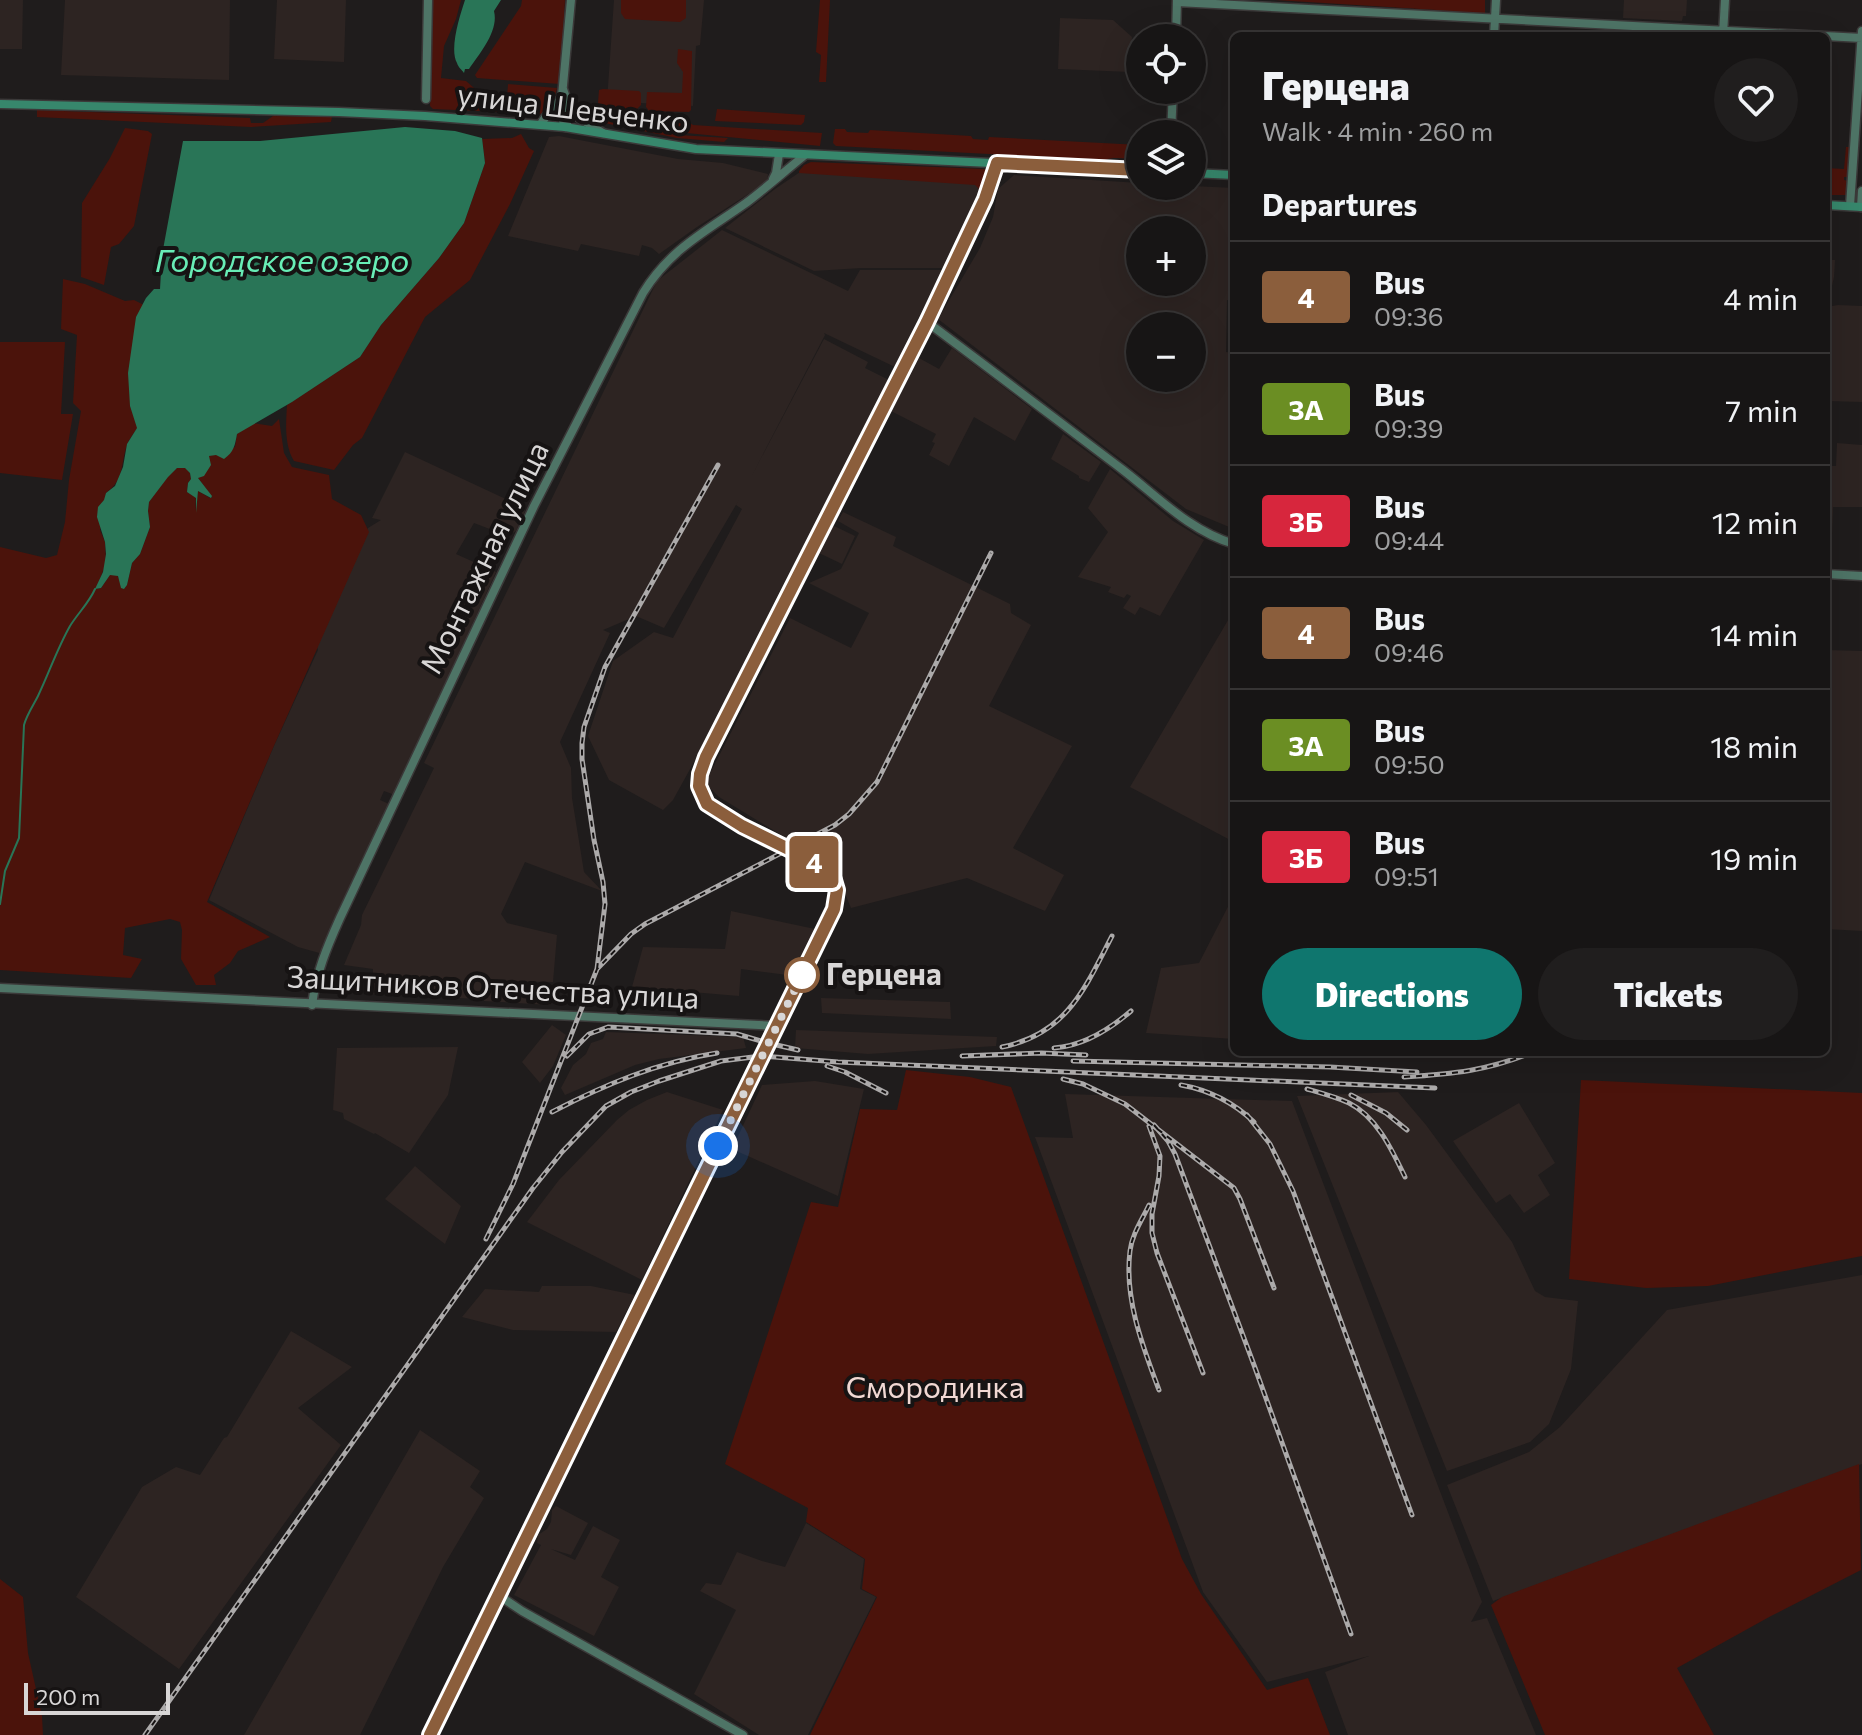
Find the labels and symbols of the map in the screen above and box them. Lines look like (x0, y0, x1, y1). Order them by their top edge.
street label: улица Шевченко (455, 74, 691, 139)
water label: Городское озеро (155, 239, 409, 279)
street label: Монтажная улица (411, 435, 555, 679)
line badge: 4 (788, 836, 840, 888)
place label: Герцена (826, 954, 942, 991)
street label: Защитников Отечества улица (286, 956, 700, 1015)
marker: Герцена (785, 958, 819, 992)
your location (698, 1126, 738, 1166)
park label: Смородинка (846, 1367, 1024, 1404)
scale bar (24, 1679, 170, 1715)

